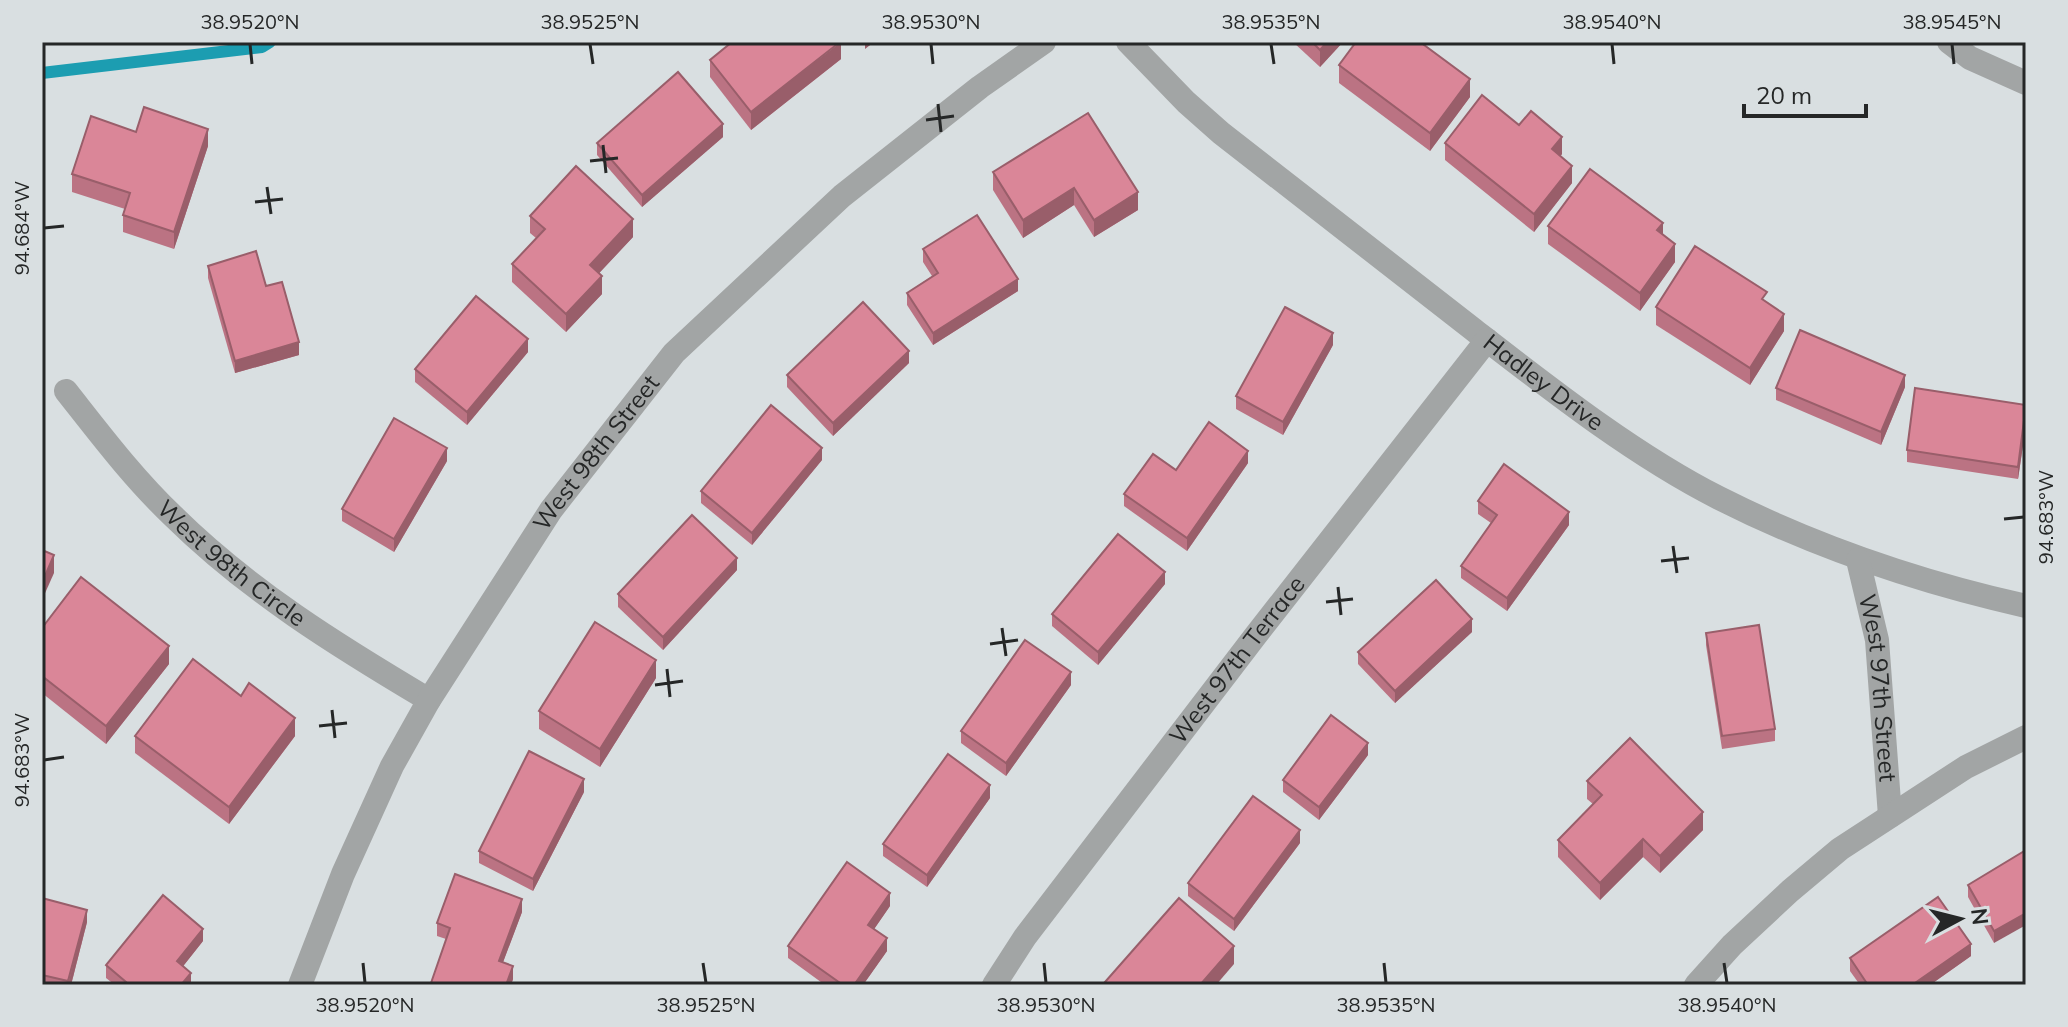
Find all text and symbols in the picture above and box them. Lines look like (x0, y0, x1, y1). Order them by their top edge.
text: 38.9520°N (201, 9, 299, 34)
text: 38.9525°N (541, 9, 639, 34)
text: 38.9530°N (882, 9, 980, 34)
text: 38.9535°N (1222, 9, 1320, 34)
text: 38.9540°N (1563, 9, 1661, 34)
text: 38.9545°N (1903, 9, 2001, 34)
scale bar (1744, 68, 1866, 118)
text: 20 m (1756, 80, 1812, 110)
text: 94.684°W (9, 181, 34, 275)
street label: Hadley Drive (1478, 327, 1610, 437)
street label: West 98th Street (526, 368, 665, 536)
text: 94.683°W (2033, 470, 2058, 564)
street label: West 98th Circle (151, 493, 312, 633)
street label: West 97th Terrace (1162, 569, 1311, 750)
street label: West 97th Street (1853, 591, 1903, 783)
text: 94.683°W (9, 713, 34, 807)
north arrow (1920, 879, 2000, 959)
text: N (1965, 907, 1995, 927)
text: 38.9520°N (316, 992, 414, 1017)
text: 38.9525°N (657, 992, 755, 1017)
text: 38.9530°N (997, 992, 1095, 1017)
text: 38.9535°N (1337, 992, 1435, 1017)
text: 38.9540°N (1678, 992, 1776, 1017)

